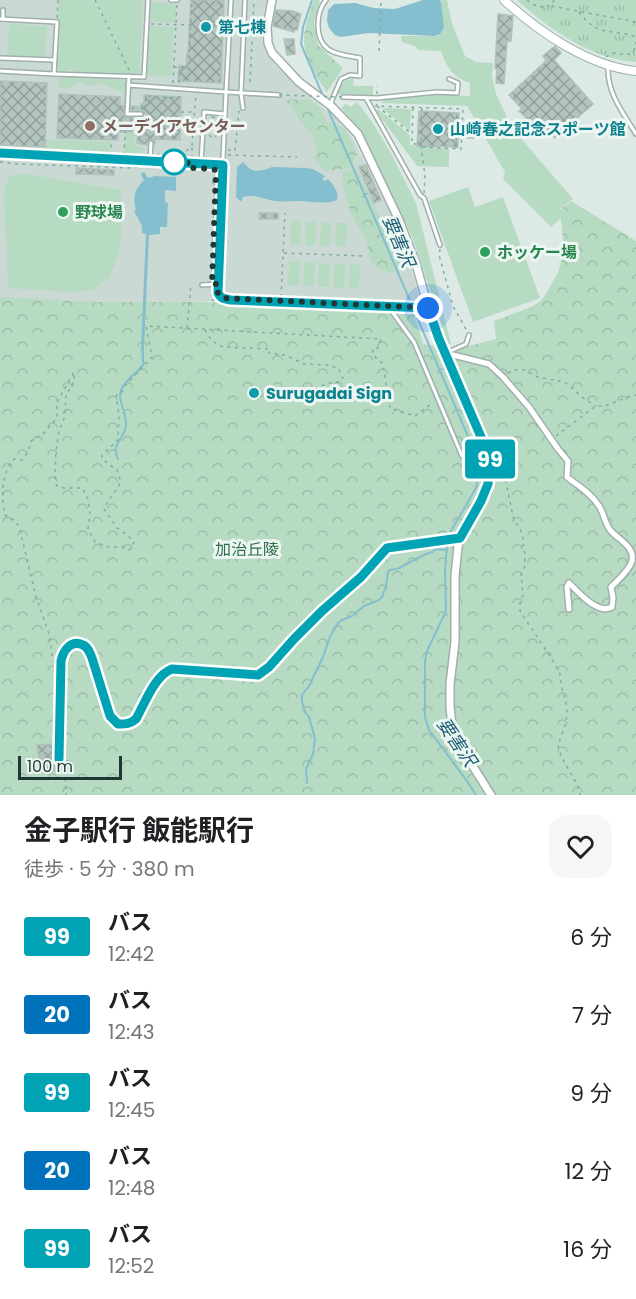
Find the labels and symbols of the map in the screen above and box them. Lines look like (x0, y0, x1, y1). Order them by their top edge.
place label: 第七棟 (218, 16, 266, 39)
marker: 第七棟 (199, 20, 213, 34)
place label: メーデイアセンター (102, 115, 246, 138)
place label: 山崎春之記念スポーツ館 (450, 118, 626, 141)
marker: メーデイアセンター (83, 119, 97, 133)
marker: 山崎春之記念スポーツ館 (431, 122, 445, 136)
unlabelled marker (161, 149, 187, 175)
place label: 野球場 (75, 201, 123, 224)
marker: 野球場 (56, 205, 70, 219)
water label: 要害沢 (377, 211, 422, 273)
place label: ホッケー場 (497, 241, 577, 264)
marker: ホッケー場 (478, 245, 492, 259)
your location (413, 293, 443, 323)
place label: Surugadai Sign (266, 382, 392, 405)
marker: Surugadai Sign (247, 386, 261, 400)
line badge: 99 (463, 440, 517, 478)
park label: 加治丘陵 (215, 538, 279, 561)
water label: 要害沢 (432, 713, 484, 773)
scale bar (18, 753, 122, 780)

